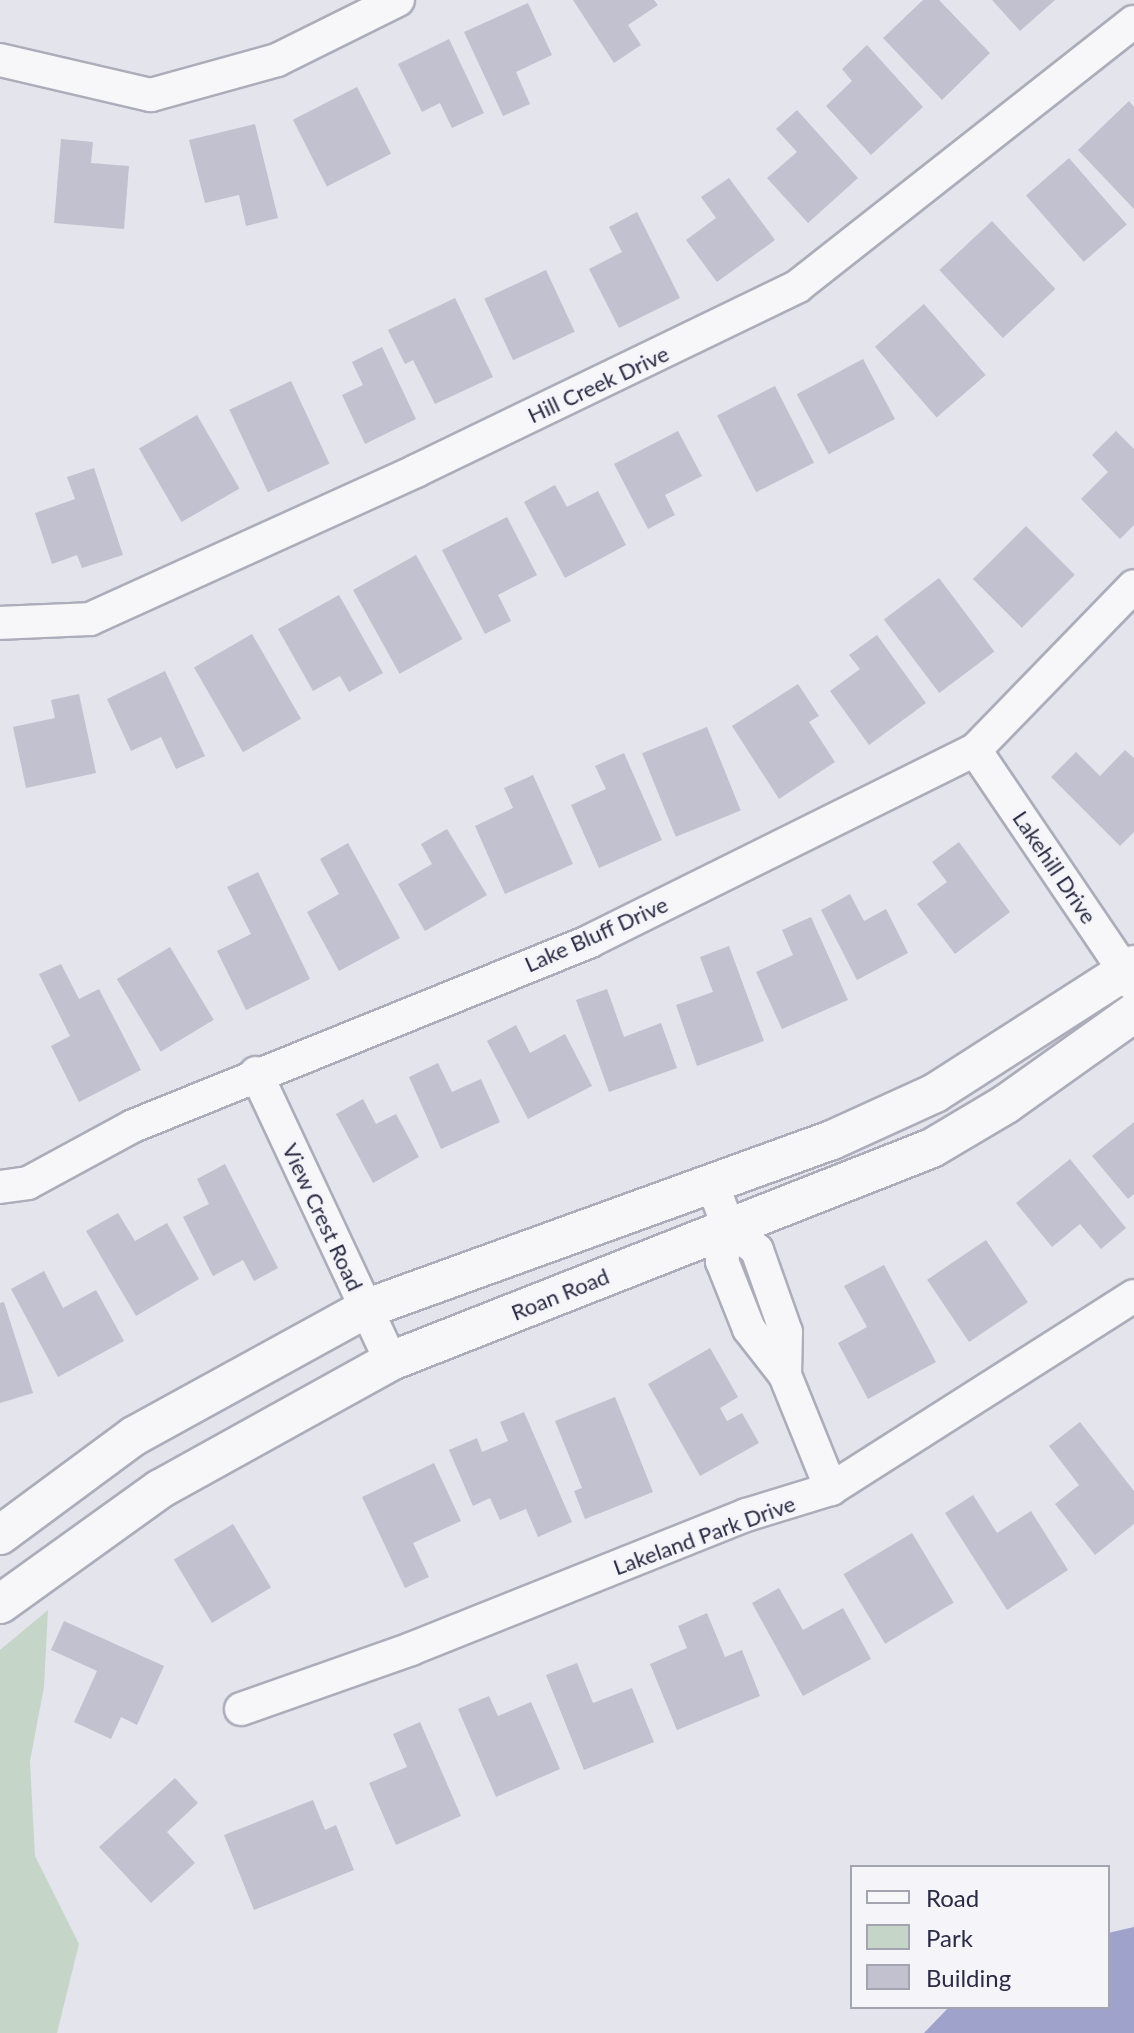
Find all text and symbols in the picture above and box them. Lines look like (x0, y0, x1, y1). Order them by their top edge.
street label: Hill Creek Drive (523, 340, 673, 428)
street label: Lakehill Drive (1008, 806, 1102, 928)
street label: Lake Bluff Drive (520, 891, 672, 977)
street label: View Crest Road (277, 1139, 369, 1295)
street label: Roan Road (507, 1262, 613, 1326)
street label: Lakeland Park Drive (609, 1490, 799, 1580)
legend (850, 1865, 1110, 2009)
text: Road (926, 1883, 979, 1912)
text: Park (926, 1923, 973, 1952)
text: Building (926, 1963, 1011, 1992)

